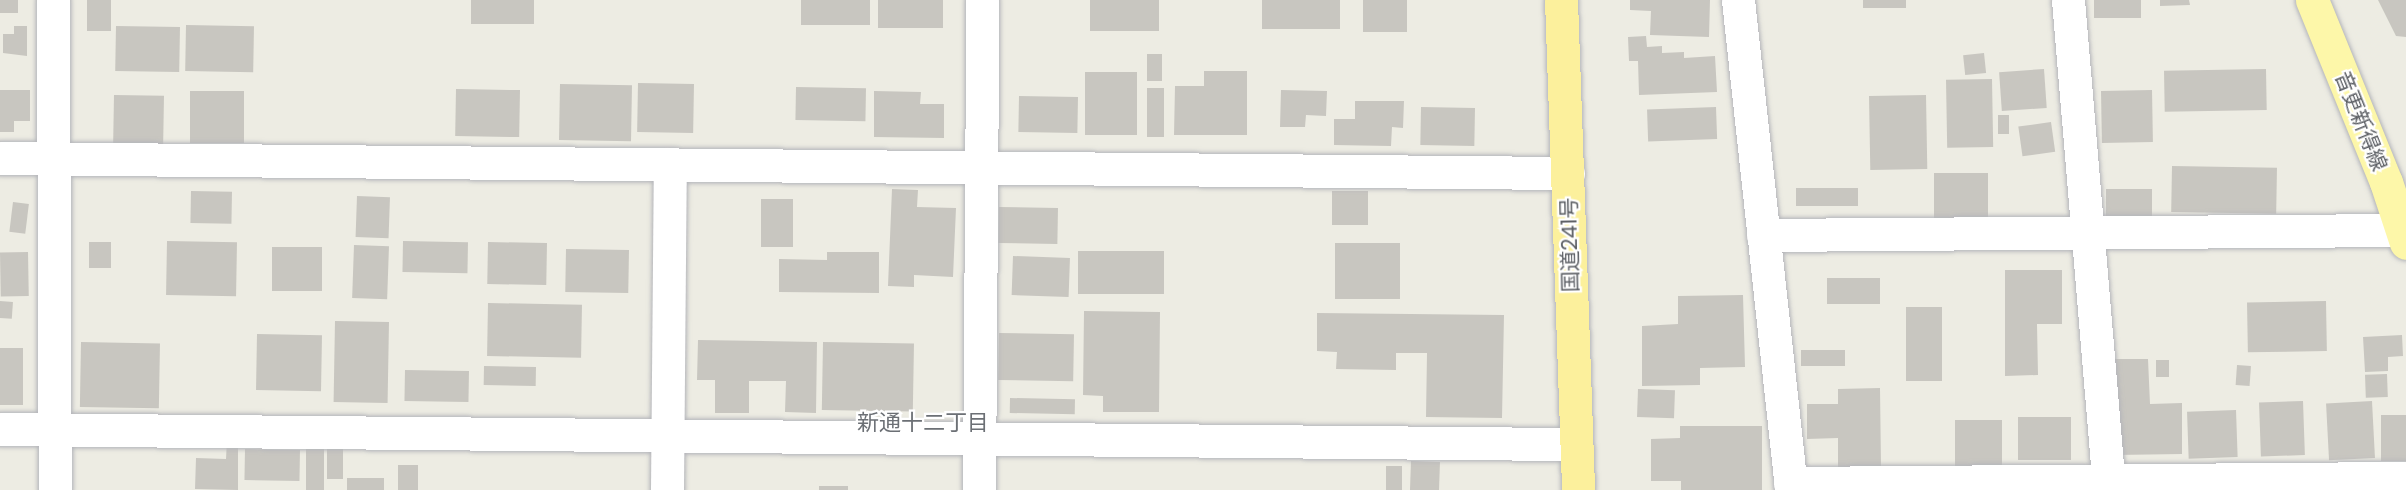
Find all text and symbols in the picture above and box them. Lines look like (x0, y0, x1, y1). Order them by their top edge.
street label: 音更新得線 (2330, 68, 2392, 174)
street label: 国道241号 (1557, 197, 1583, 293)
district label: 新通十二丁目 (857, 410, 989, 436)

